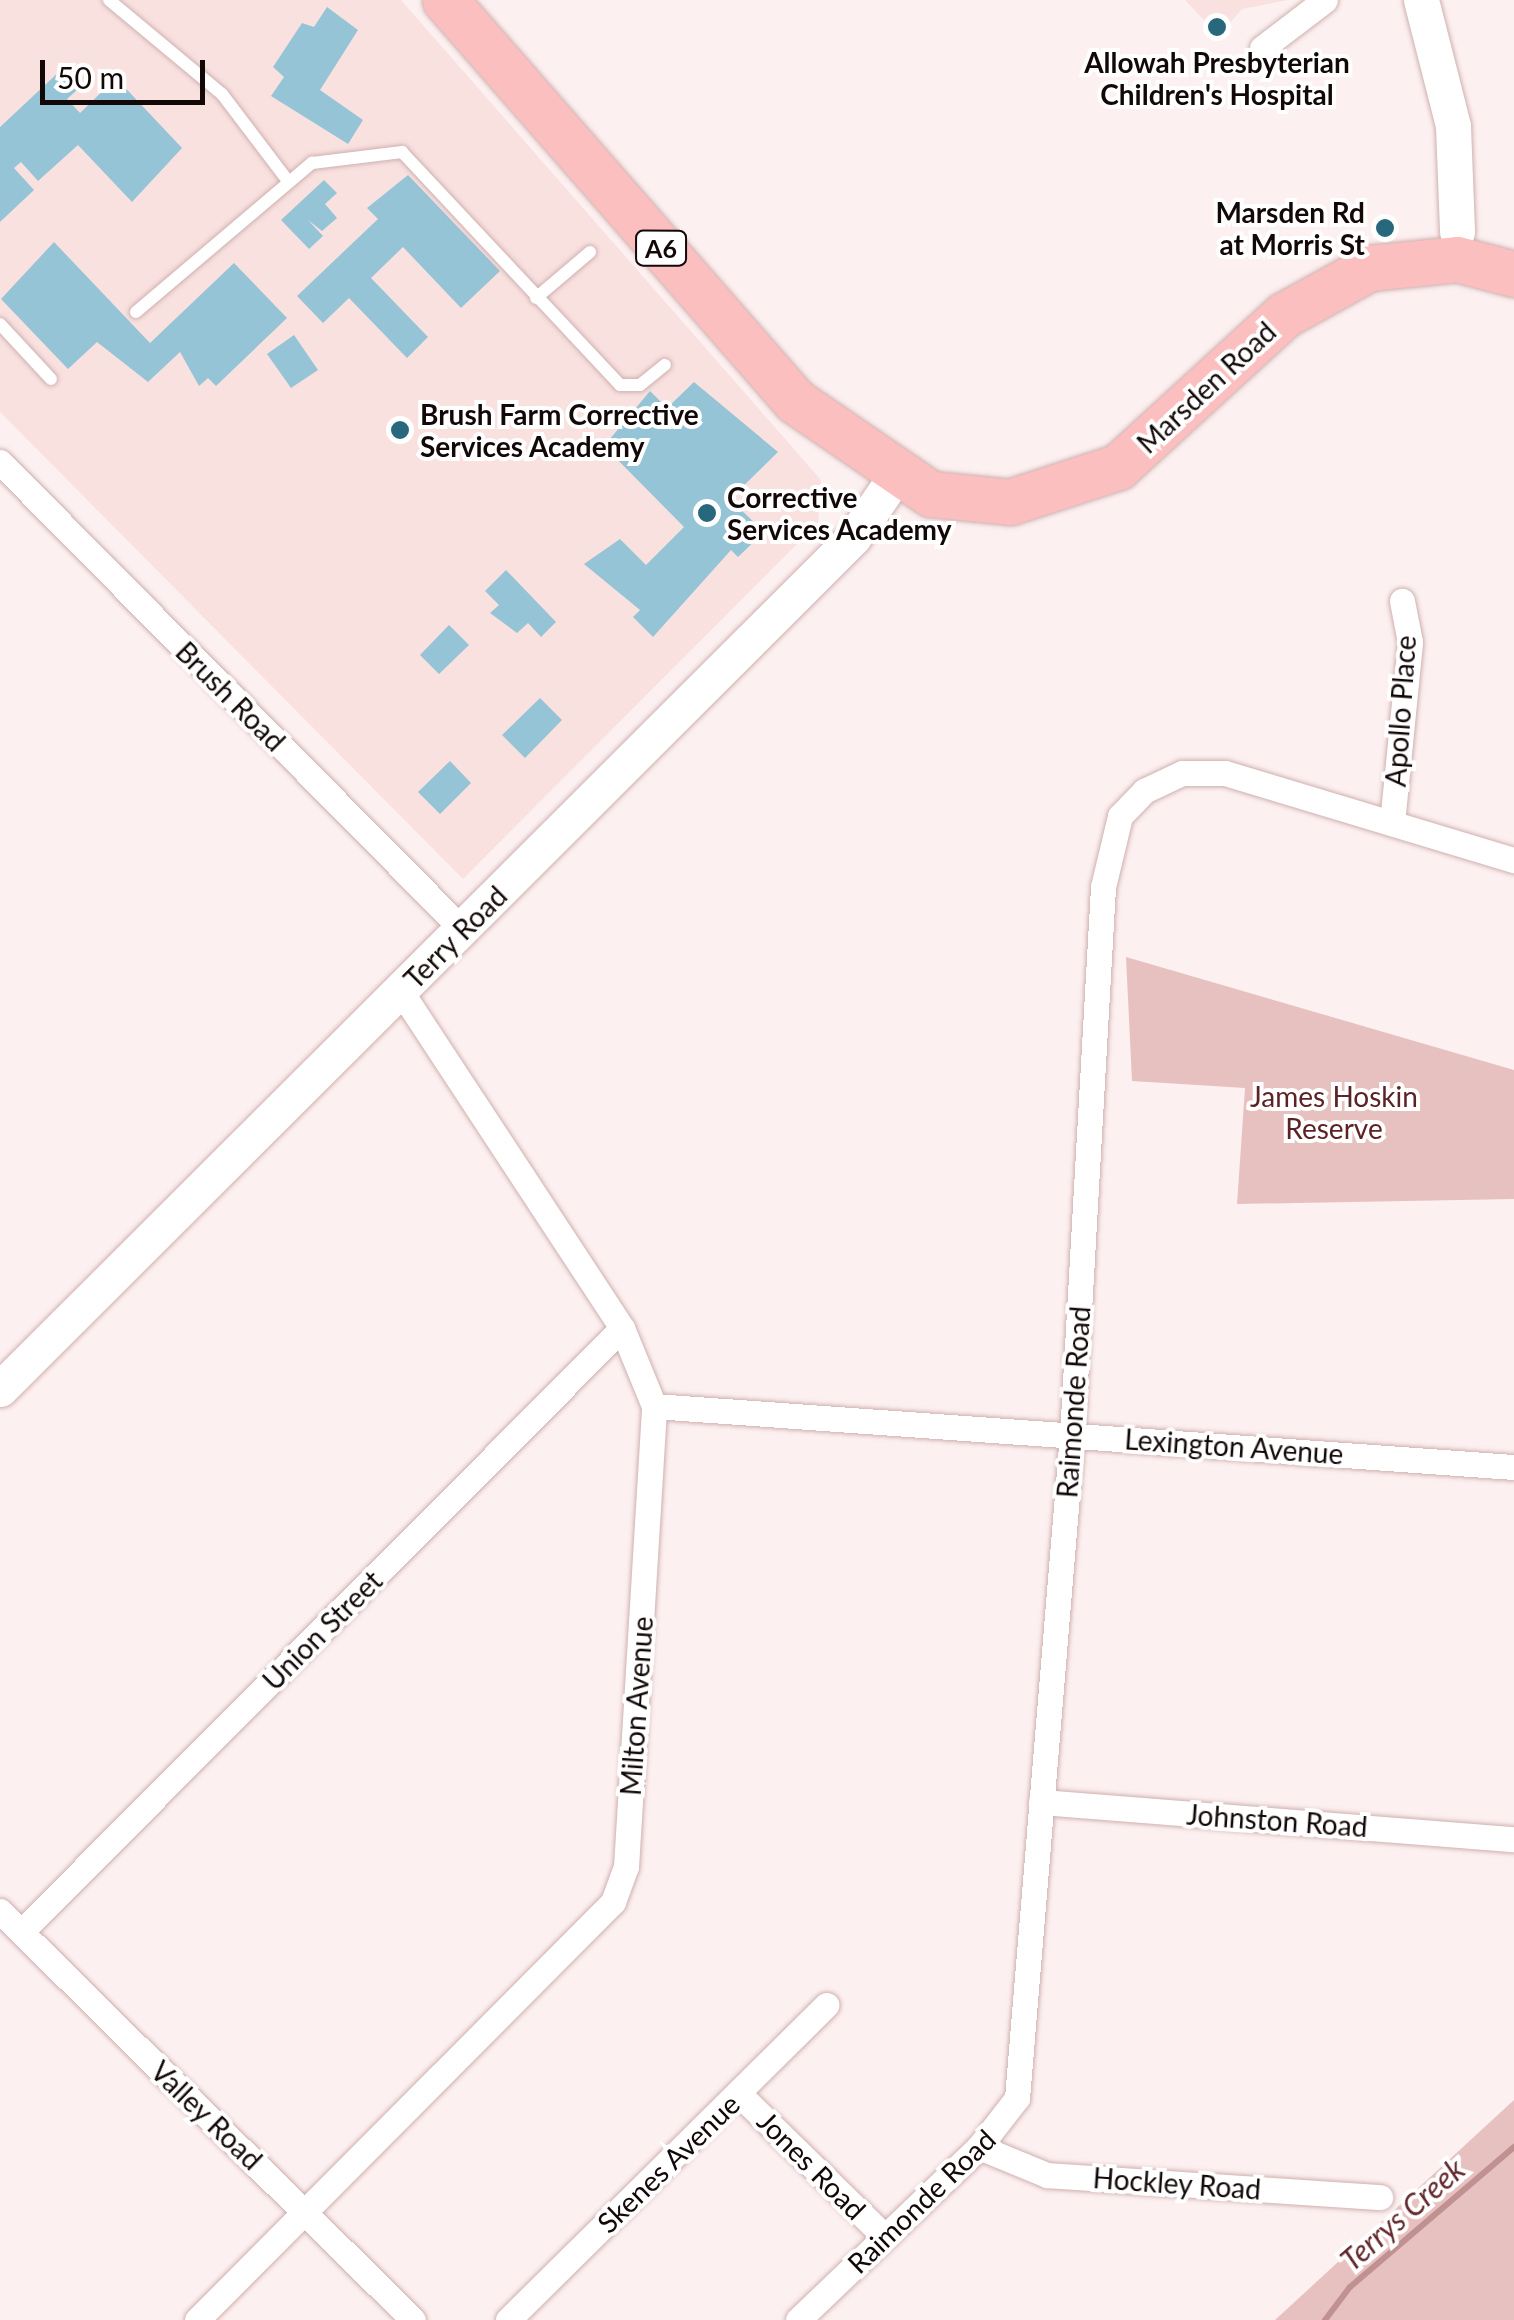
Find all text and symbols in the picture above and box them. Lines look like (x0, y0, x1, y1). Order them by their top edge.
marker: Allowah Presbyterian Children's Hospital (1204, 14, 1230, 40)
scale bar (45, 40, 210, 102)
place label: Allowah Presbyterian Children's Hospital (1084, 45, 1350, 111)
text: 50 m (57, 59, 124, 95)
place label: Marsden Rd at Morris St (1215, 195, 1365, 261)
marker: Marsden Rd at Morris St (1374, 217, 1396, 239)
road number: A6 (634, 228, 688, 268)
street label: Marsden Road (1130, 314, 1282, 460)
place label: Brush Farm Corrective Services Academy (420, 397, 699, 463)
marker: Brush Farm Corrective Services Academy (389, 419, 411, 441)
place label: Corrective Services Academy (727, 480, 952, 546)
marker: Corrective Services Academy (696, 502, 718, 524)
street label: Brush Road (169, 634, 293, 758)
street label: Apollo Place (1378, 634, 1422, 788)
street label: Terry Road (396, 878, 514, 996)
park label: James Hoskin Reserve (1250, 1079, 1418, 1145)
street label: Raimonde Road (1050, 1305, 1096, 1499)
street label: Lexington Avenue (1123, 1422, 1345, 1470)
street label: Union Street (255, 1563, 389, 1697)
street label: Milton Avenue (613, 1615, 659, 1797)
street label: Johnston Road (1185, 1797, 1369, 1843)
street label: Valley Road (144, 2054, 270, 2176)
street label: Skenes Avenue (590, 2086, 746, 2240)
street label: Jones Road (751, 2104, 873, 2226)
street label: Raimonde Road (840, 2122, 1002, 2280)
water label: Terrys Creek (1333, 2150, 1471, 2278)
street label: Hockley Road (1091, 2160, 1263, 2206)

